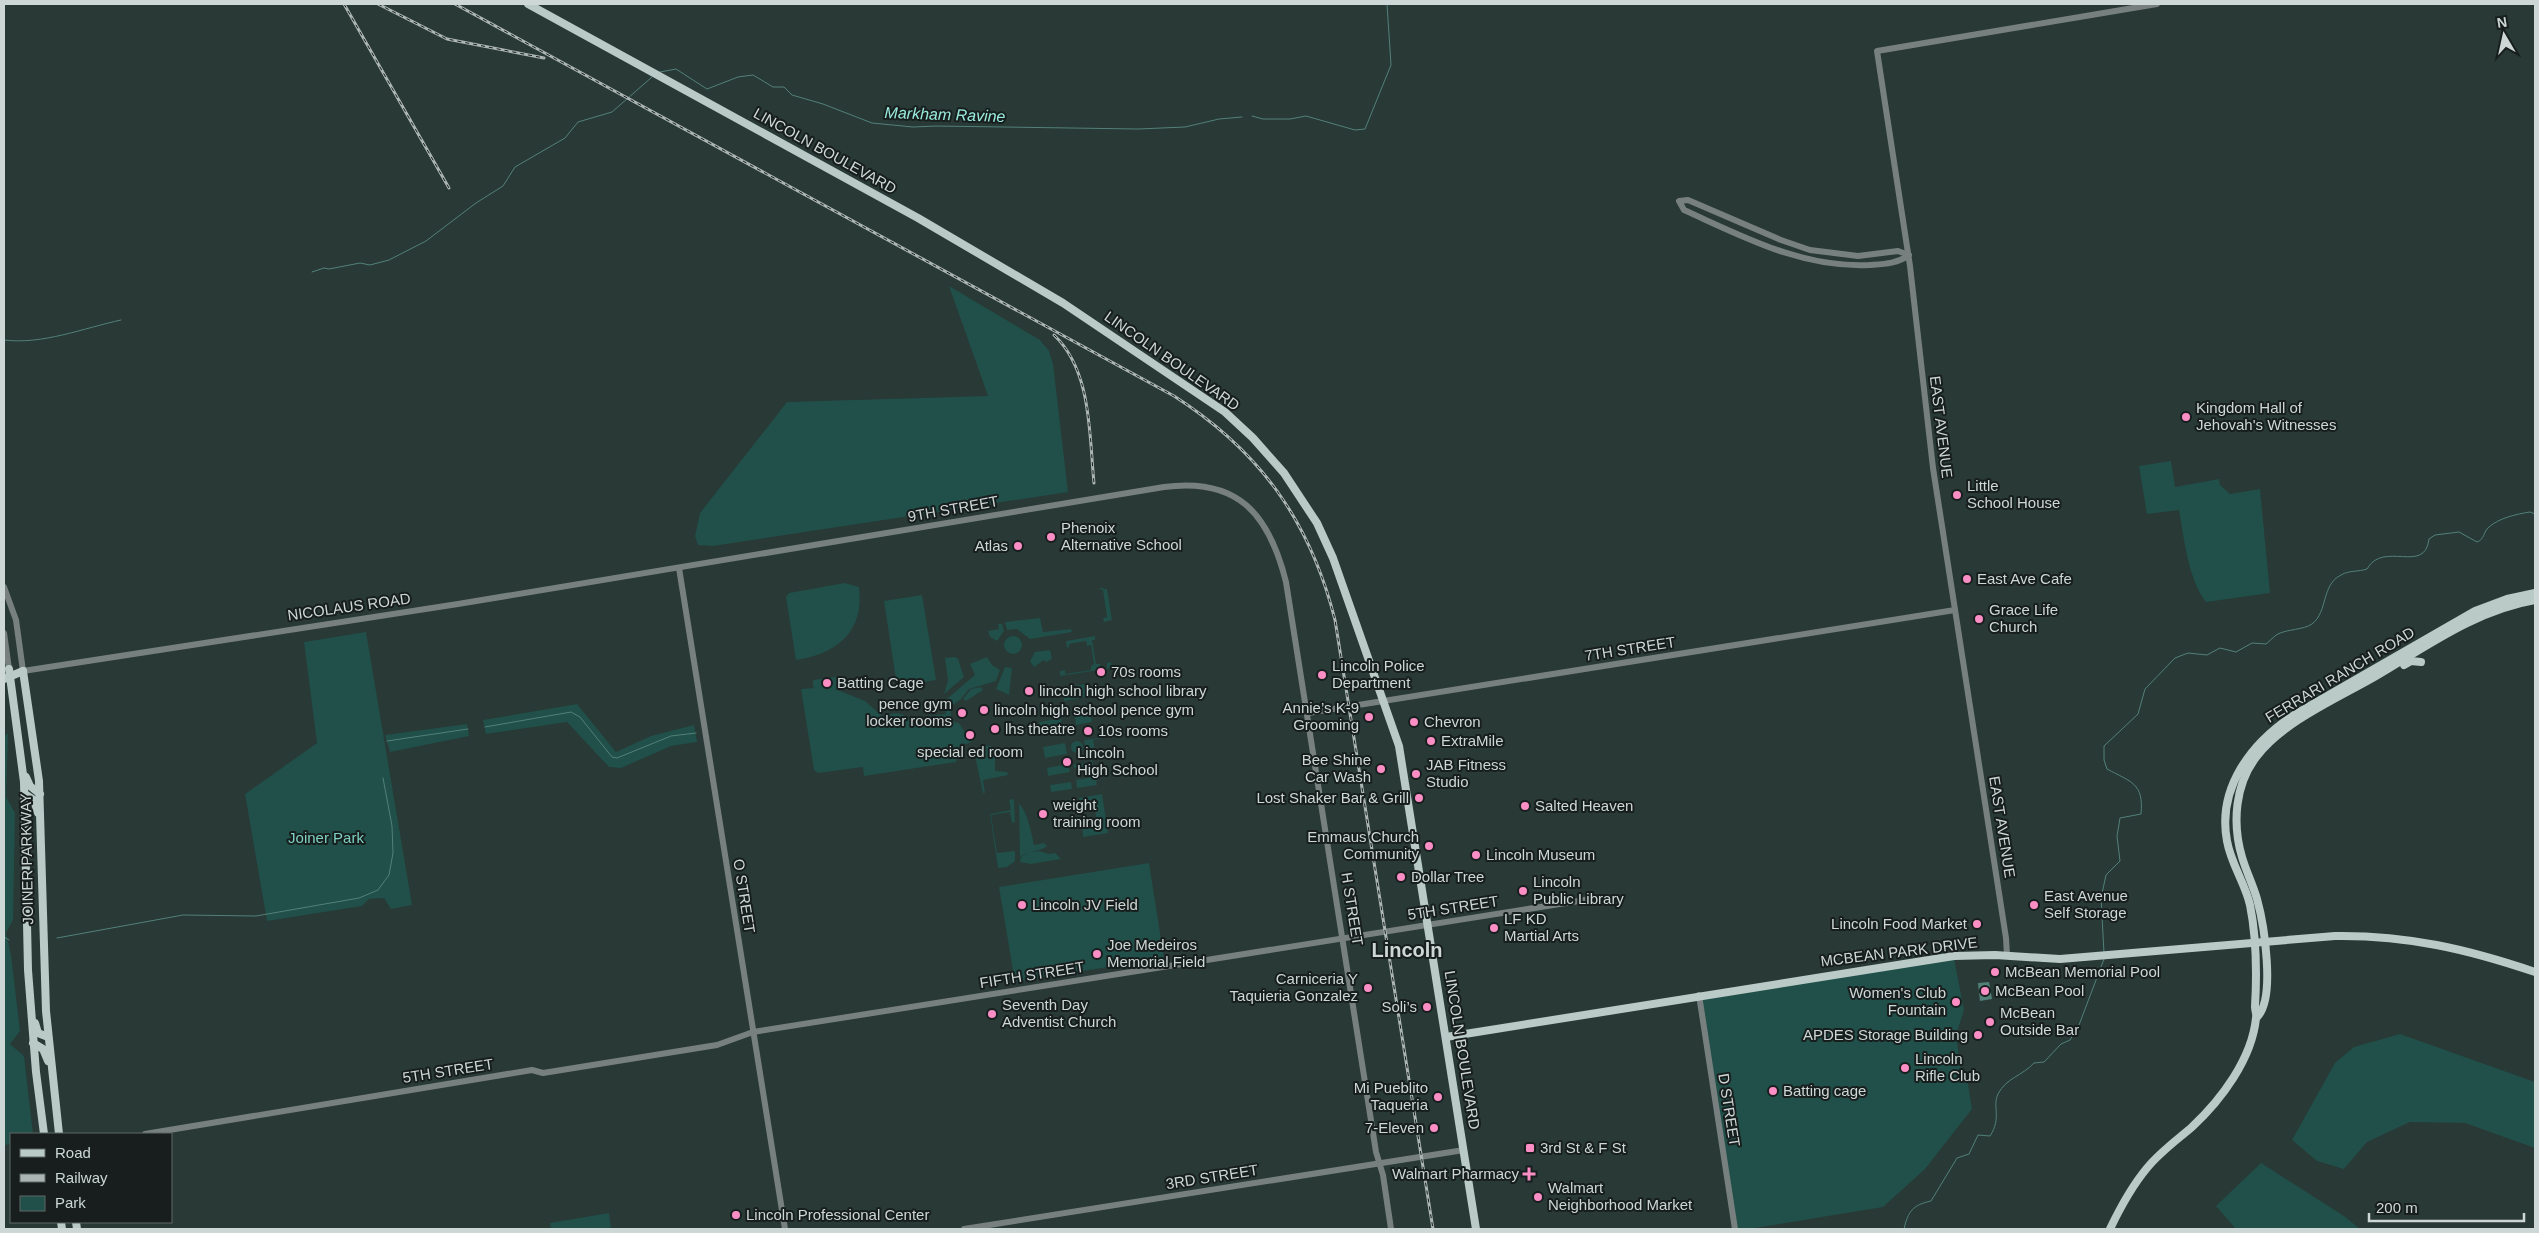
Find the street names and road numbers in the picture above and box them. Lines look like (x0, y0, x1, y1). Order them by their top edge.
street label: LINCOLN BOULEVARD (751, 104, 900, 197)
street label: LINCOLN BOULEVARD (1102, 308, 1243, 414)
street label: EAST AVENUE (1927, 375, 1956, 479)
street label: 9TH STREET (906, 492, 1000, 525)
street label: NICOLAUS ROAD (286, 589, 412, 624)
street label: FERRARI RANCH ROAD (2262, 623, 2417, 726)
street label: 7TH STREET (1583, 633, 1677, 664)
street label: EAST AVENUE (1986, 775, 2019, 879)
street label: JOINER PARKWAY (17, 793, 36, 925)
street label: O STREET (730, 858, 759, 934)
street label: H STREET (1338, 871, 1367, 947)
street label: 5TH STREET (1406, 892, 1500, 923)
street label: MCBEAN PARK DRIVE (1819, 933, 1978, 970)
street label: FIFTH STREET (978, 958, 1086, 991)
street label: LINCOLN BOULEVARD (1442, 969, 1483, 1131)
street label: 5TH STREET (401, 1055, 495, 1086)
street label: D STREET (1715, 1072, 1744, 1148)
street label: 3RD STREET (1164, 1161, 1259, 1192)

